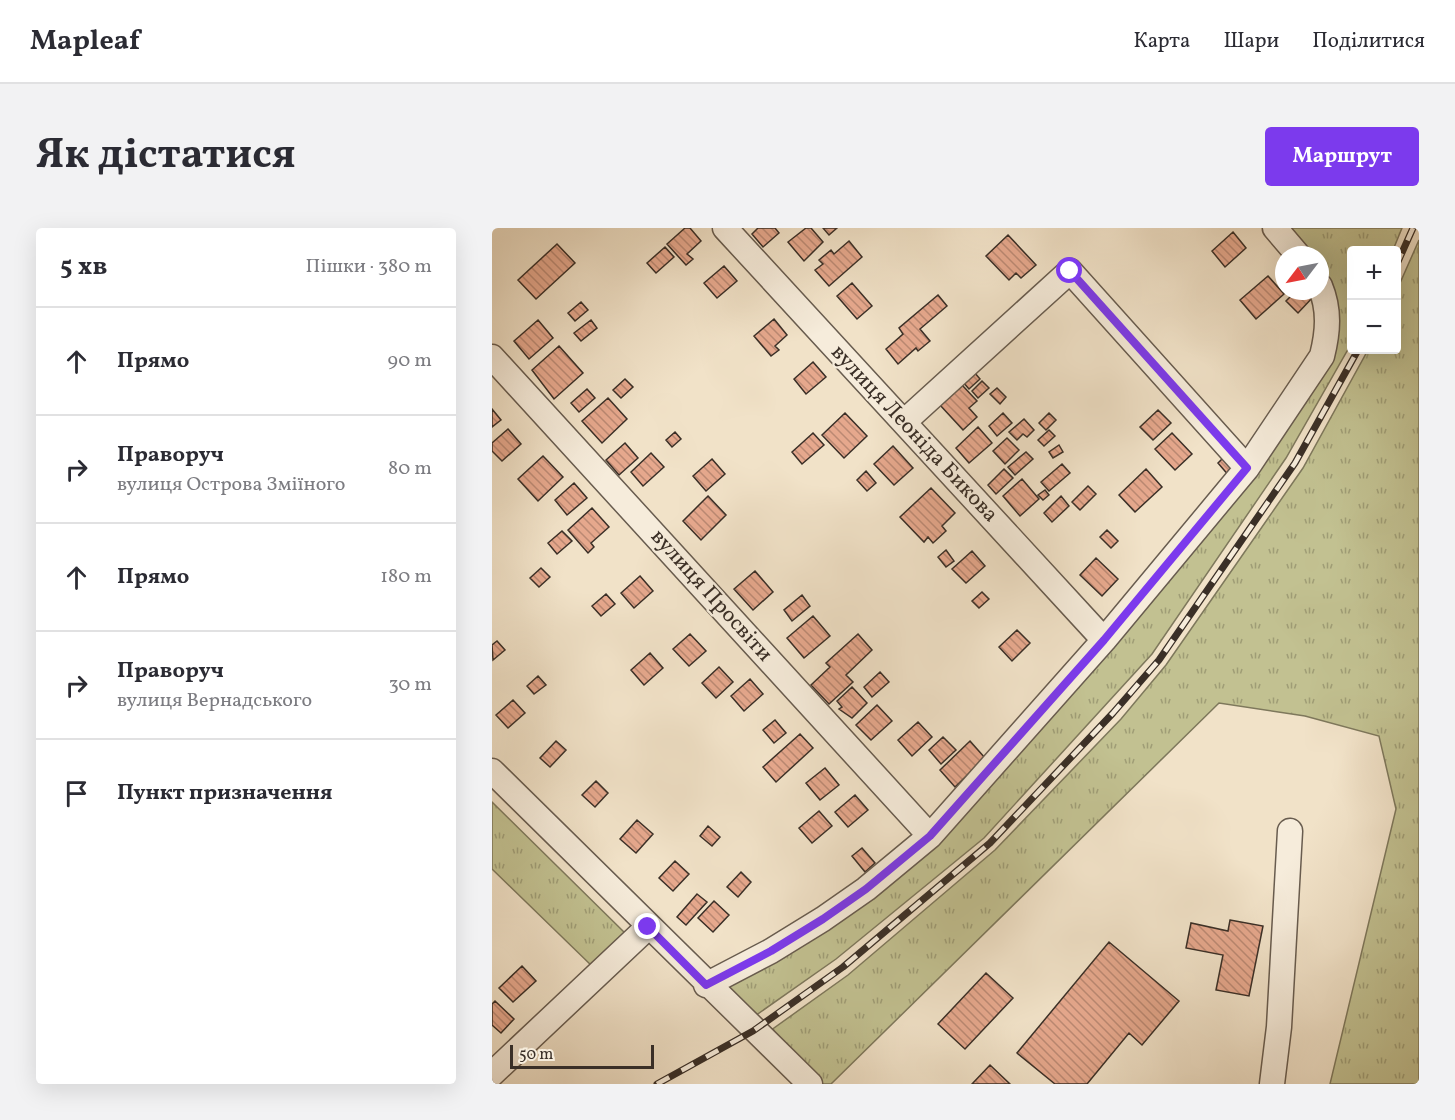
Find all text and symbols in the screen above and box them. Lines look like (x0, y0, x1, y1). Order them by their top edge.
text: Mapleaf (30, 22, 140, 61)
text: Карта (1133, 27, 1190, 56)
text: Шари (1223, 27, 1279, 56)
text: Поділитися (1312, 27, 1425, 56)
text: Як дістатися (36, 127, 296, 186)
button: Маршрут (1265, 127, 1419, 186)
north arrow (1275, 246, 1329, 300)
map controls (1347, 246, 1401, 354)
button: + (1347, 246, 1401, 300)
text: 5 хв (60, 249, 107, 285)
text: Пішки · 380 m (306, 253, 432, 281)
route start (1056, 257, 1082, 283)
button: − (1347, 300, 1401, 354)
street label: вулиця Леоніда Бикова (823, 338, 1005, 530)
icon: ahead (60, 345, 93, 378)
text: Прямо (117, 346, 189, 377)
text: 90 m (388, 347, 432, 375)
text: Праворуч (117, 440, 224, 471)
icon: right (60, 453, 93, 486)
text: 80 m (388, 455, 432, 483)
text: вулиця Острова Зміїного (117, 471, 346, 499)
street label: вулиця Просвіти (643, 523, 779, 669)
icon: ahead (60, 561, 93, 594)
text: Прямо (117, 562, 189, 593)
text: 180 m (380, 563, 432, 591)
text: Праворуч (117, 656, 224, 687)
icon: right (60, 669, 93, 702)
text: 30 m (388, 671, 432, 699)
text: вулиця Вернадського (117, 687, 312, 715)
icon: arrive (60, 777, 93, 810)
text: Пункт призначення (117, 778, 333, 809)
route end (634, 913, 660, 939)
scale bar (510, 1042, 654, 1070)
text: 50 m (519, 1044, 553, 1066)

